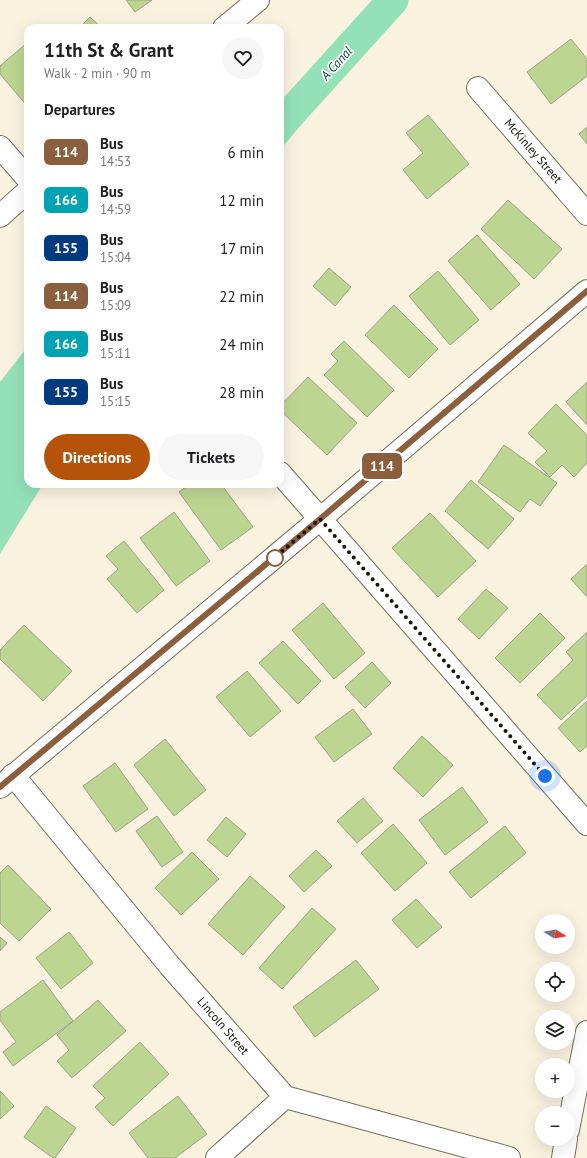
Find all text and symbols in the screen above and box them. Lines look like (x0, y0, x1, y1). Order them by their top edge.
button: heart (222, 37, 264, 79)
text: 11th St & Grant (44, 38, 174, 62)
water label: A Canal (316, 43, 356, 85)
text: Walk · 2 min · 90 m (44, 65, 151, 82)
text: Departures (44, 100, 115, 119)
street label: McKinley Street (501, 115, 565, 186)
text: Bus (100, 134, 123, 153)
text: 114 (54, 143, 78, 161)
text: 6 min (227, 143, 264, 162)
text: 14:53 (100, 153, 131, 170)
text: Bus (100, 182, 123, 201)
text: 166 (54, 191, 78, 209)
text: 12 min (219, 191, 264, 210)
text: 14:59 (100, 201, 131, 218)
text: Bus (100, 230, 123, 249)
text: 155 (54, 239, 78, 257)
text: 17 min (220, 239, 264, 258)
text: 15:04 (100, 249, 131, 266)
text: Bus (100, 278, 123, 297)
text: 114 (54, 287, 78, 305)
text: 22 min (219, 287, 264, 306)
text: 15:09 (100, 297, 131, 314)
text: Bus (100, 326, 123, 345)
text: 166 (54, 335, 78, 353)
text: 24 min (219, 335, 264, 354)
text: 15:11 (100, 345, 131, 362)
text: Bus (100, 374, 123, 393)
text: 155 (54, 383, 78, 401)
text: 28 min (219, 383, 264, 402)
text: 15:15 (100, 393, 131, 410)
button: Directions (44, 434, 150, 480)
button: Tickets (158, 434, 264, 480)
line badge: 114 (359, 453, 405, 479)
text: 114 (370, 457, 394, 475)
unlabelled marker (266, 549, 284, 567)
your location (535, 766, 555, 786)
north arrow (535, 914, 575, 954)
map controls (535, 914, 575, 1146)
button: locate (535, 962, 575, 1002)
street label: Lincoln Street (194, 994, 252, 1058)
button: layers (535, 1010, 575, 1050)
button: + (535, 1058, 575, 1098)
button: − (535, 1106, 575, 1146)

